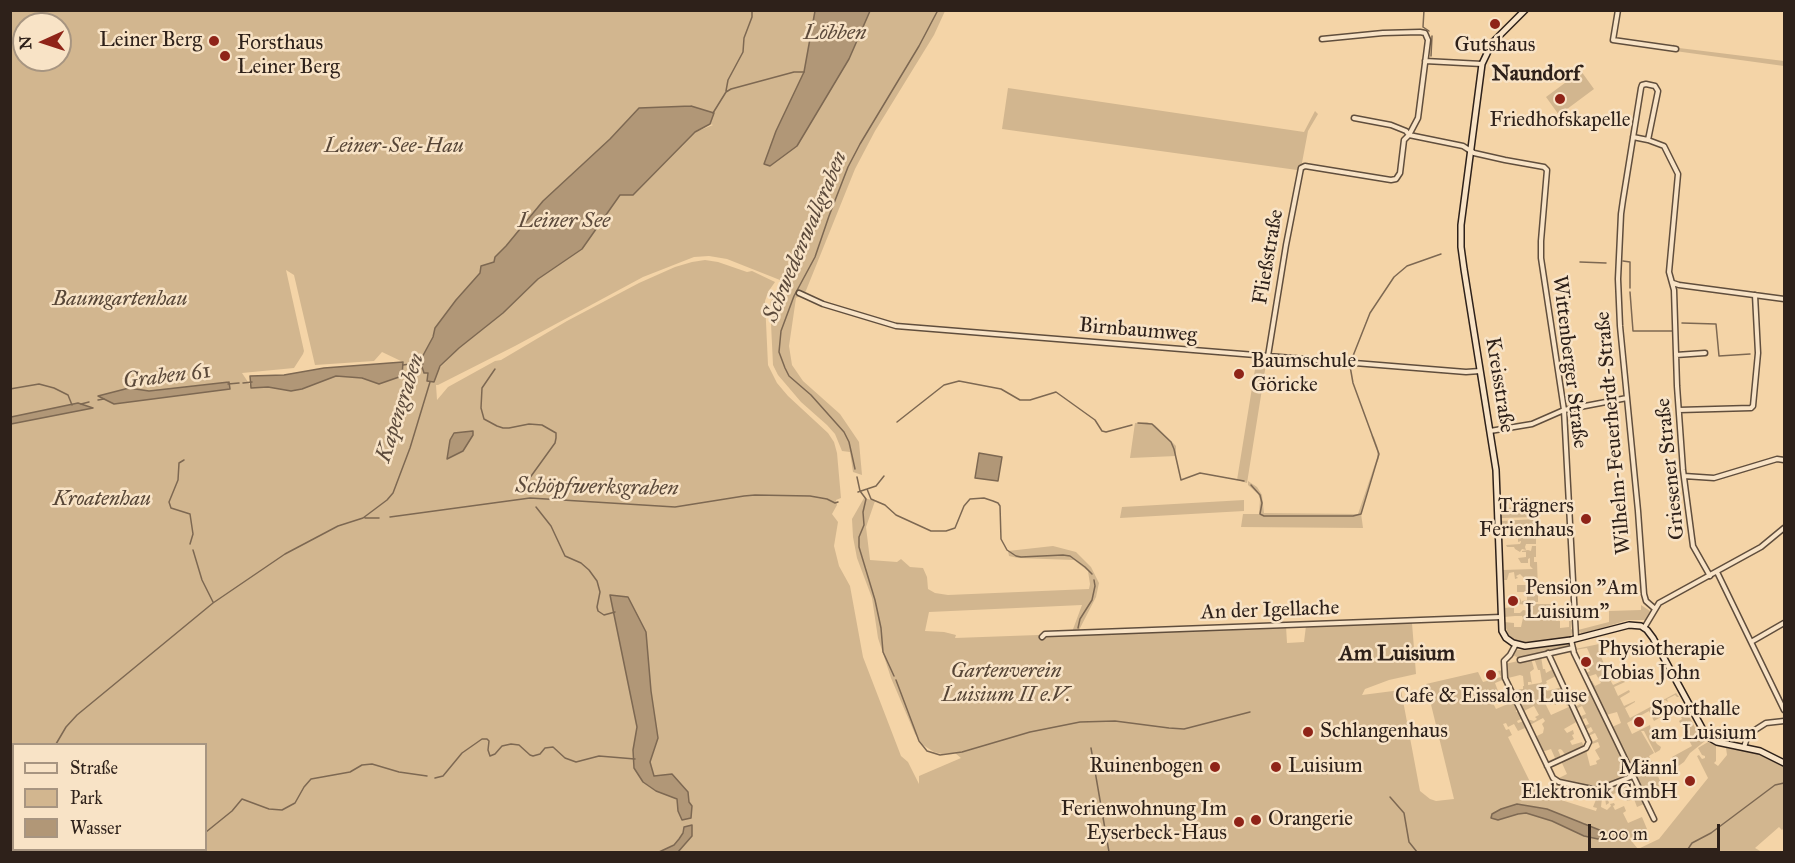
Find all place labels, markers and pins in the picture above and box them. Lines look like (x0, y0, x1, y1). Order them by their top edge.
marker: Gutshaus (1488, 17, 1502, 31)
place label: Leiner Berg (99, 28, 202, 54)
place label: Forsthaus Leiner Berg (237, 31, 340, 81)
place label: Gutshaus (1454, 33, 1536, 59)
marker: Leiner Berg (207, 34, 221, 48)
marker: Forsthaus Leiner Berg (218, 49, 232, 63)
marker: Friedhofskapelle (1553, 92, 1567, 106)
place label: Friedhofskapelle (1490, 108, 1630, 134)
place label: Baumschule Göricke (1251, 349, 1356, 399)
marker: Baumschule Göricke (1232, 367, 1246, 381)
place label: Trägners Ferienhaus (1479, 494, 1574, 544)
marker: Trägners Ferienhaus (1579, 512, 1593, 526)
place label: Pension "Am Luisium" (1525, 576, 1638, 626)
marker: Pension "Am Luisium" (1506, 594, 1520, 608)
place label: Physiotherapie Tobias John (1598, 637, 1725, 687)
marker: Physiotherapie Tobias John (1579, 655, 1593, 669)
marker: Cafe & Eissalon Luise (1484, 668, 1498, 682)
place label: Cafe & Eissalon Luise (1395, 684, 1587, 710)
place label: Sporthalle am Luisium (1651, 697, 1757, 747)
marker: Sporthalle am Luisium (1632, 715, 1646, 729)
place label: Schlangenhaus (1320, 719, 1448, 745)
marker: Schlangenhaus (1301, 725, 1315, 739)
place label: Ruinenbogen (1089, 754, 1203, 780)
place label: Luisium (1288, 754, 1363, 780)
place label: Männl Elektronik GmbH (1521, 756, 1678, 806)
marker: Ruinenbogen (1208, 760, 1222, 774)
marker: Luisium (1269, 760, 1283, 774)
marker: Männl Elektronik GmbH (1683, 774, 1697, 788)
place label: Ferienwohnung Im Eyserbeck-Haus (1061, 797, 1227, 847)
place label: Orangerie (1268, 807, 1353, 833)
marker: Orangerie (1249, 813, 1263, 827)
marker: Ferienwohnung Im Eyserbeck-Haus (1232, 815, 1246, 829)

